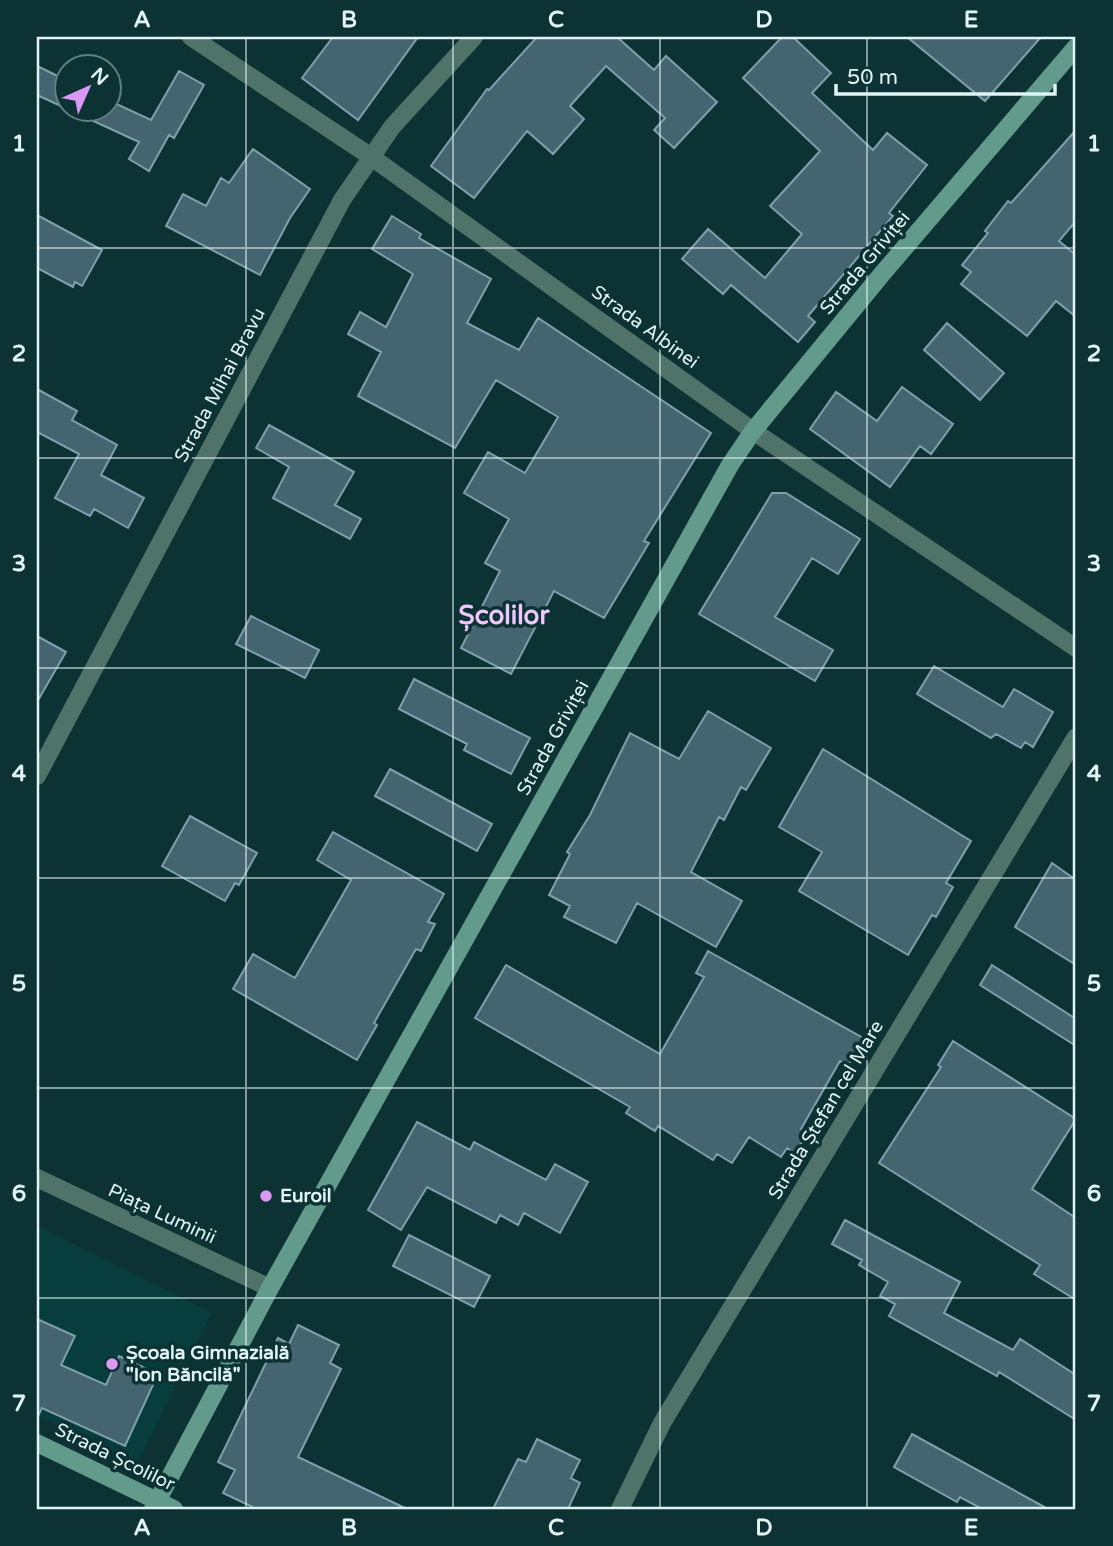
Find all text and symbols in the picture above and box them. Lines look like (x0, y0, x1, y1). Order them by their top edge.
text: A (133, 6, 151, 34)
text: B (341, 6, 357, 34)
text: C (548, 6, 564, 34)
text: D (755, 6, 773, 34)
text: E (964, 6, 978, 34)
north arrow (52, 52, 122, 122)
scale bar (836, 52, 1055, 96)
text: N (86, 64, 112, 90)
text: 50 m (847, 65, 898, 90)
text: 1 (12, 130, 26, 158)
text: 1 (1087, 130, 1101, 158)
street label: Strada Griviței (815, 207, 915, 319)
street label: Strada Albinei (587, 281, 703, 373)
street label: Strada Mihai Bravu (170, 304, 270, 466)
text: 2 (12, 340, 26, 368)
text: 2 (1087, 340, 1101, 368)
text: 3 (12, 550, 26, 578)
text: 3 (1087, 550, 1101, 578)
district label: Școlilor (459, 600, 550, 632)
street label: Strada Griviței (512, 677, 594, 799)
text: 4 (12, 760, 27, 788)
text: 4 (1087, 760, 1102, 788)
text: 5 (12, 970, 26, 998)
text: 5 (1087, 970, 1101, 998)
street label: Strada Ștefan cel Mare (764, 1017, 888, 1203)
street label: Piața Luminii (105, 1179, 219, 1249)
text: 6 (12, 1180, 26, 1208)
text: 6 (1087, 1180, 1101, 1208)
place label: Euroil (280, 1185, 331, 1207)
marker: Euroil (258, 1188, 274, 1204)
place label: Școala Gimnazială "Ion Băncilă" (126, 1342, 289, 1386)
marker: Școala Gimnazială "Ion Băncilă" (104, 1356, 120, 1372)
text: 7 (12, 1390, 26, 1418)
text: 7 (1087, 1390, 1101, 1418)
street label: Strada Școlilor (52, 1419, 179, 1496)
text: A (133, 1514, 151, 1542)
text: B (341, 1514, 357, 1542)
text: C (548, 1514, 564, 1542)
text: D (755, 1514, 773, 1542)
text: E (964, 1514, 978, 1542)

